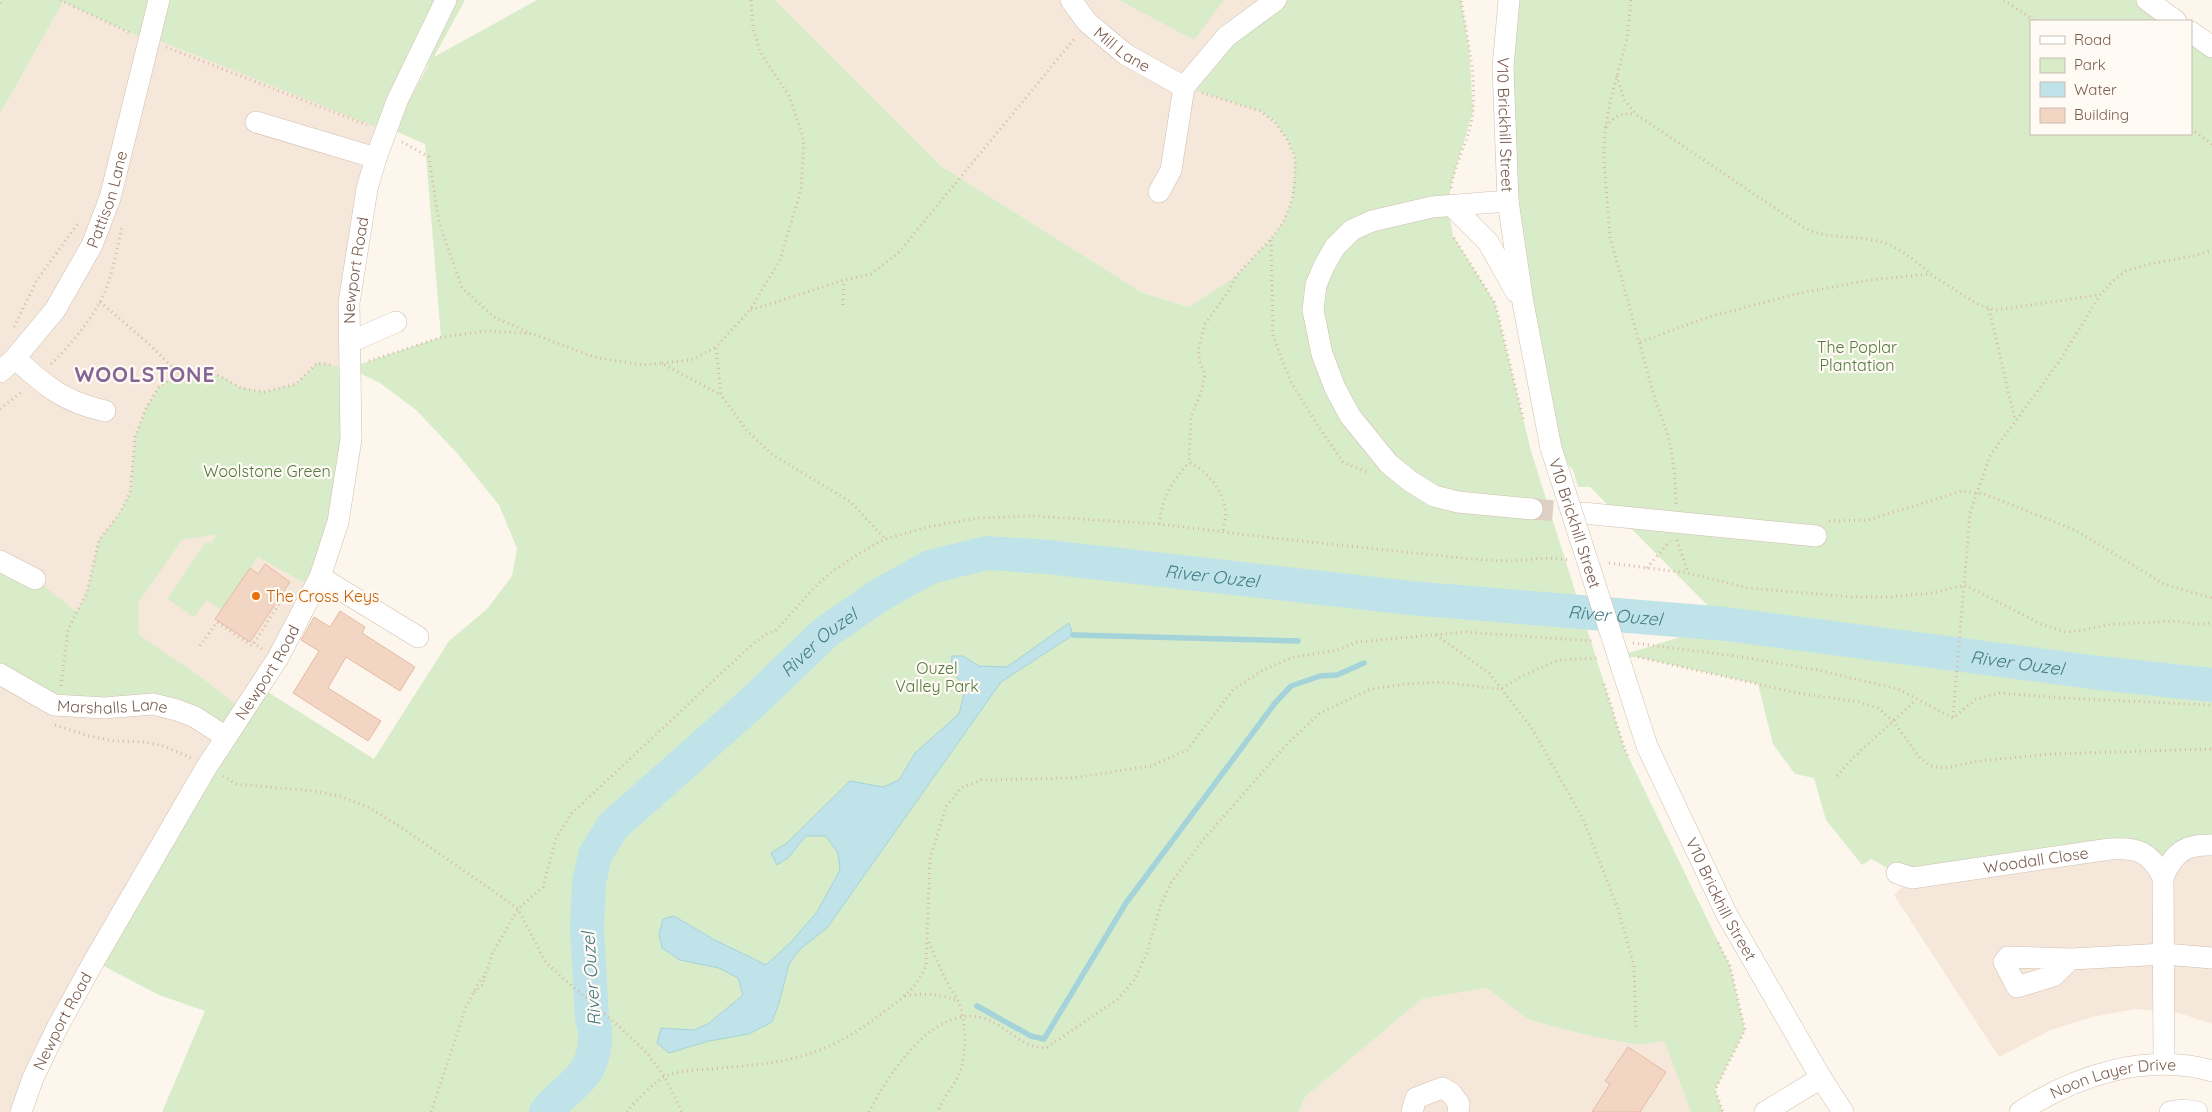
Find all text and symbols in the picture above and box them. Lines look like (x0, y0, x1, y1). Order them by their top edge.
legend (2030, 20, 2192, 135)
street label: Mill Lane (1090, 22, 1154, 76)
text: Road (2074, 30, 2111, 49)
text: Park (2074, 55, 2106, 74)
street label: V10 Brickhill Street (1493, 56, 1518, 193)
text: Water (2074, 80, 2117, 99)
text: Building (2074, 105, 2129, 124)
street label: Pattison Lane (82, 149, 131, 251)
street label: Newport Road (339, 215, 372, 324)
park label: The Poplar Plantation (1817, 337, 1897, 375)
district label: WOOLSTONE (74, 361, 216, 387)
street label: V10 Brickhill Street (1545, 456, 1605, 591)
park label: Woolstone Green (203, 461, 331, 481)
water label: River Ouzel (1164, 559, 1262, 593)
place label: The Cross Keys (266, 586, 379, 606)
marker: The Cross Keys (250, 590, 262, 602)
water label: River Ouzel (1567, 600, 1665, 630)
water label: River Ouzel (775, 602, 863, 682)
street label: Newport Road (230, 621, 304, 723)
water label: River Ouzel (1969, 645, 2067, 680)
park label: Ouzel Valley Park (895, 658, 979, 696)
street label: Marshalls Lane (57, 694, 170, 718)
street label: V10 Brickhill Street (1682, 834, 1761, 964)
street label: Woodall Close (1982, 842, 2090, 877)
water label: River Ouzel (576, 929, 606, 1027)
street label: Newport Road (28, 969, 96, 1073)
street label: Noon Layer Drive (2047, 1054, 2177, 1103)

